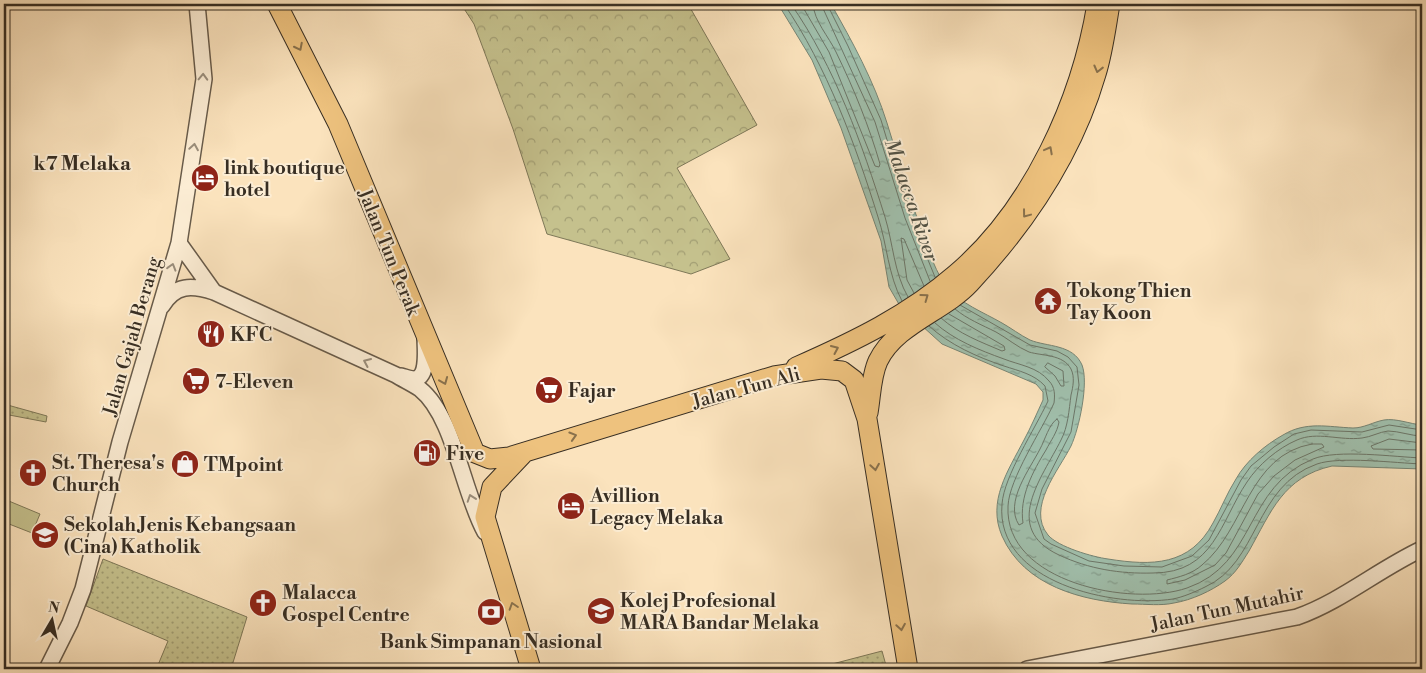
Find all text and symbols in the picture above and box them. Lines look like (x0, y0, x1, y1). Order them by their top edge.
one-way arrow (293, 42, 303, 51)
one-way arrow (1093, 64, 1103, 72)
one-way arrow (198, 73, 209, 81)
water label: Malacca River (878, 136, 943, 266)
one-way arrow (188, 142, 199, 150)
one-way arrow (1043, 146, 1053, 155)
district label: k7 Melaka (33, 152, 131, 177)
place label: link boutique hotel (224, 156, 345, 202)
hotel icon: link boutique hotel (190, 163, 220, 193)
street label: Jalan Tun Perak (352, 184, 426, 320)
one-way arrow (1024, 208, 1032, 217)
street label: Jalan Gajah Berang (97, 254, 166, 420)
one-way arrow (166, 263, 176, 271)
place label: Tokong Thien Tay Koon (1067, 279, 1192, 325)
temple icon: Tokong Thien Tay Koon (1033, 286, 1063, 316)
one-way arrow (919, 294, 929, 303)
restaurant icon: KFC (196, 319, 226, 349)
place label: KFC (230, 323, 272, 347)
one-way arrow (830, 345, 839, 356)
one-way arrow (363, 358, 372, 369)
street label: Jalan Tun Ali (689, 362, 803, 414)
supermarket icon: 7-Eleven (181, 366, 211, 396)
place label: 7-Eleven (215, 370, 294, 394)
supermarket icon: Fajar (534, 375, 564, 405)
one-way arrow (438, 377, 448, 385)
place label: Fajar (568, 379, 616, 403)
one-way arrow (569, 432, 577, 442)
fuel station icon: Five (412, 438, 442, 468)
place label: Five (446, 442, 484, 466)
shop icon: TMpoint (170, 449, 200, 479)
place label: St. Theresa's Church (52, 451, 164, 497)
place label: TMpoint (204, 453, 283, 477)
church icon: St. Theresa's Church (18, 458, 48, 488)
one-way arrow (869, 463, 879, 471)
place label: Avillion Legacy Melaka (589, 484, 724, 530)
hotel icon: Avillion Legacy Melaka (556, 491, 586, 521)
one-way arrow (467, 494, 477, 502)
place label: Sekolah Jenis Kebangsaan (Cina) Katholik (64, 513, 296, 559)
school or university icon: Sekolah Jenis Kebangsaan (Cina) Katholik (30, 520, 60, 550)
place label: Malacca Gospel Centre (282, 581, 410, 627)
street label: Jalan Tun Mutahir (1147, 581, 1306, 637)
church icon: Malacca Gospel Centre (248, 588, 278, 618)
place label: Kolej Profesional MARA Bandar Melaka (620, 589, 820, 635)
north arrow (28, 596, 78, 646)
school or university icon: Kolej Profesional MARA Bandar Melaka (586, 596, 616, 626)
bank icon: Bank Simpanan Nasional (476, 597, 506, 627)
text: N (47, 598, 61, 618)
one-way arrow (508, 602, 518, 610)
one-way arrow (896, 623, 906, 632)
place label: Bank Simpanan Nasional (380, 630, 602, 654)

